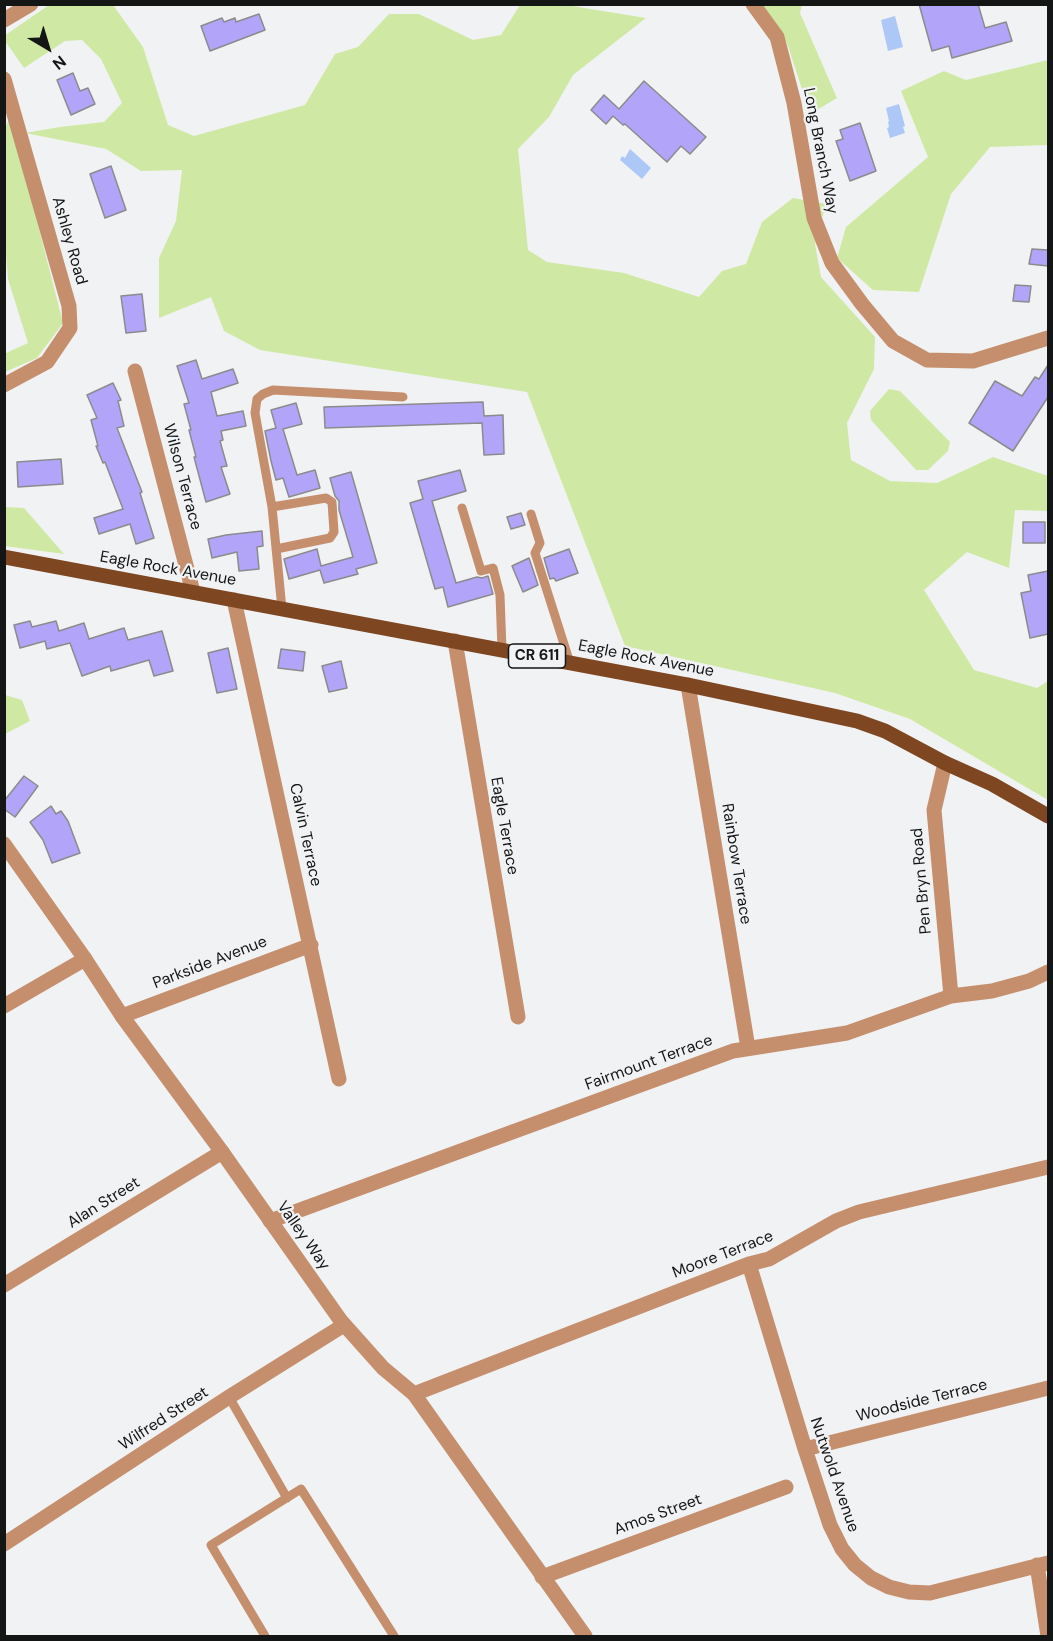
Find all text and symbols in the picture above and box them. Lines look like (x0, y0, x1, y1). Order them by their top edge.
north arrow (18, 18, 78, 78)
text: N (48, 51, 70, 74)
street label: Long Branch Way (798, 86, 842, 216)
street label: Ashley Road (47, 195, 91, 287)
street label: Wilson Terrace (159, 422, 205, 532)
street label: Eagle Rock Avenue (98, 548, 238, 590)
street label: Eagle Rock Avenue (576, 636, 716, 682)
road number: CR 611 (508, 644, 566, 668)
street label: Eagle Terrace (486, 776, 522, 876)
street label: Calvin Terrace (285, 782, 325, 888)
street label: Rainbow Terrace (717, 802, 755, 926)
street label: Pen Bryn Road (908, 827, 936, 935)
street label: Parkside Avenue (150, 932, 270, 994)
street label: Fairmount Terrace (583, 1031, 715, 1095)
street label: Alan Street (64, 1173, 144, 1233)
street label: Valley Way (272, 1198, 334, 1274)
street label: Moore Terrace (670, 1227, 776, 1283)
street label: Woodside Terrace (855, 1375, 989, 1427)
street label: Wilfred Street (116, 1383, 212, 1455)
street label: Nutwold Avenue (805, 1415, 863, 1535)
street label: Amos Street (611, 1490, 705, 1540)

